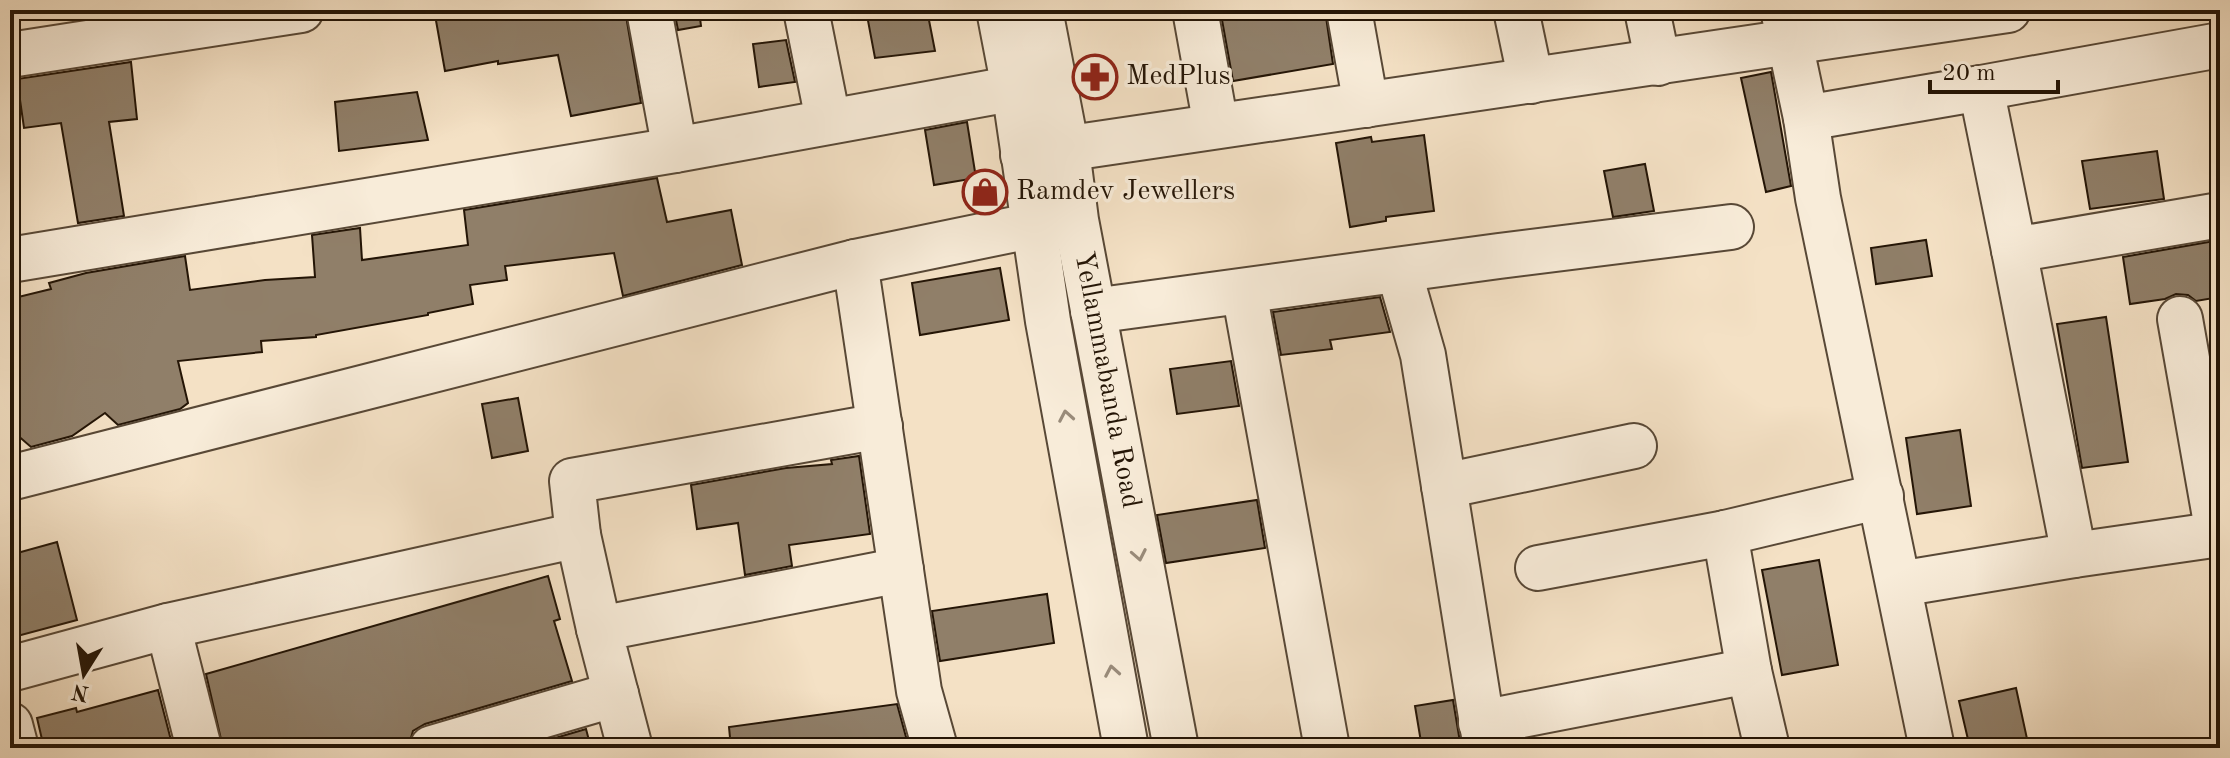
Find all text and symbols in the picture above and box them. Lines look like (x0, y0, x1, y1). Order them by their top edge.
scale bar (1930, 44, 2058, 94)
pharmacy icon: MedPlus (1071, 53, 1119, 101)
text: 20 m (1942, 62, 1996, 86)
place label: MedPlus (1126, 63, 1231, 91)
shop icon: Ramdev Jewellers (961, 168, 1009, 216)
place label: Ramdev Jewellers (1016, 178, 1235, 206)
street label: Yellammabanda Road (1068, 249, 1144, 511)
one-way arrow (1058, 409, 1075, 422)
one-way arrow (1130, 548, 1147, 562)
north arrow (44, 634, 124, 714)
one-way arrow (1105, 665, 1122, 678)
text: N (70, 679, 91, 704)

